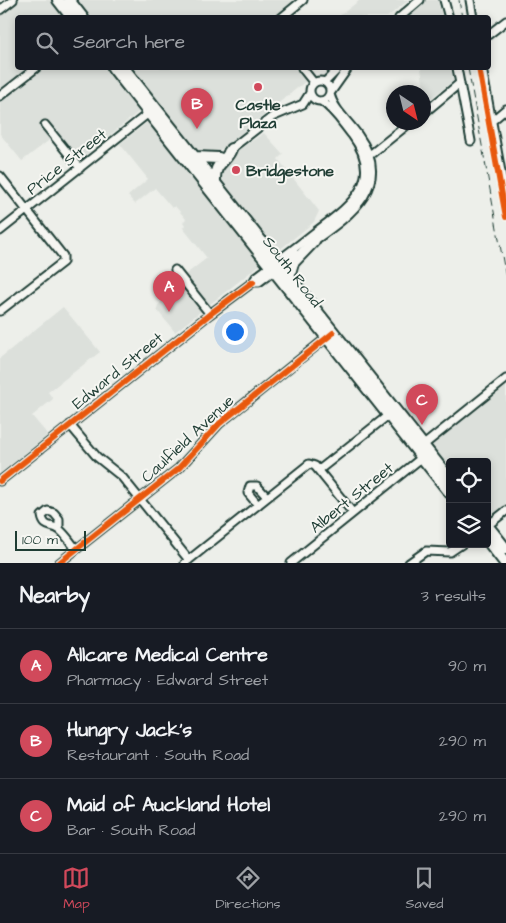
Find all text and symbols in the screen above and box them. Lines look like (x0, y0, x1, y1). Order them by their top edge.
search box (15, 15, 491, 70)
icon: search (33, 29, 61, 57)
text: Search here (73, 29, 185, 56)
marker: Castle Plaza (252, 81, 264, 93)
north arrow (386, 85, 431, 130)
pin: B (181, 88, 213, 129)
place label: Castle Plaza (235, 94, 281, 134)
street label: Price Street (22, 123, 112, 200)
place label: Bridgestone (246, 160, 334, 184)
marker: Bridgestone (230, 164, 242, 176)
street label: South Road (257, 231, 327, 312)
pin: A (153, 271, 185, 312)
your location (222, 319, 248, 345)
street label: Edward Street (67, 327, 168, 414)
pin: C (406, 384, 438, 425)
street label: Caulfield Avenue (136, 390, 239, 488)
street label: Albert Street (305, 457, 398, 538)
map controls (446, 458, 491, 548)
button: locate (446, 458, 491, 503)
button: layers (446, 503, 491, 548)
scale bar (15, 528, 86, 551)
text: 100 m (22, 530, 58, 550)
text: Nearby (20, 581, 90, 610)
text: 3 results (421, 585, 486, 607)
text: Allcare Medical Centre (67, 642, 268, 669)
text: A (31, 655, 41, 677)
text: 90 m (448, 655, 486, 677)
text: Pharmacy · Edward Street (67, 669, 268, 691)
text: Hungry Jack's (67, 717, 192, 744)
text: B (30, 730, 42, 752)
text: 290 m (439, 730, 486, 752)
text: Restaurant · South Road (67, 744, 249, 766)
text: Maid of Auckland Hotel (67, 792, 270, 819)
text: C (30, 805, 42, 827)
text: 290 m (439, 805, 486, 827)
text: Bar · South Road (67, 819, 195, 841)
tab: Map (62, 864, 90, 914)
tab: Directions (215, 864, 280, 914)
tab: Saved (405, 864, 444, 914)

